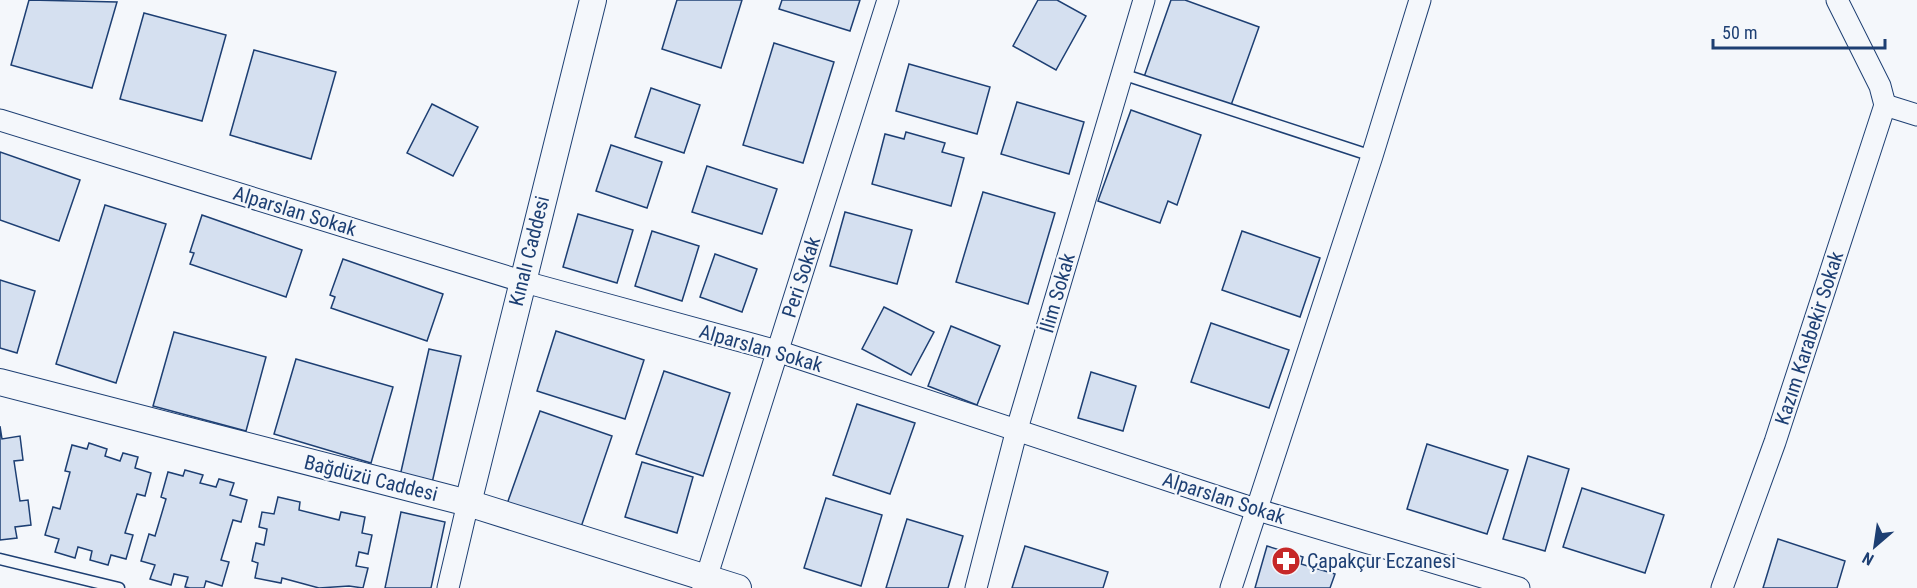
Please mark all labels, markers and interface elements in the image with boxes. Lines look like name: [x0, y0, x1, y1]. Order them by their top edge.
scale bar: [1713, 12, 1886, 50]
text: 50 m: [1722, 22, 1757, 43]
street label: Alparslan Sokak: [231, 181, 359, 241]
street label: Kınalı Caddesi: [504, 193, 554, 309]
street label: Peri Sokak: [777, 234, 825, 320]
street label: Kazım Karabekir Sokak: [1770, 248, 1848, 428]
street label: İlim Sokak: [1034, 250, 1080, 336]
street label: Alparslan Sokak: [697, 319, 825, 377]
street label: Bağdüzü Caddesi: [302, 450, 440, 506]
street label: Alparslan Sokak: [1160, 467, 1288, 529]
north arrow: [1845, 516, 1905, 576]
pharmacy icon: Çapakçur Eczanesi: [1270, 545, 1302, 577]
text: N: [1859, 548, 1877, 569]
place label: Çapakçur Eczanesi: [1307, 549, 1456, 573]

